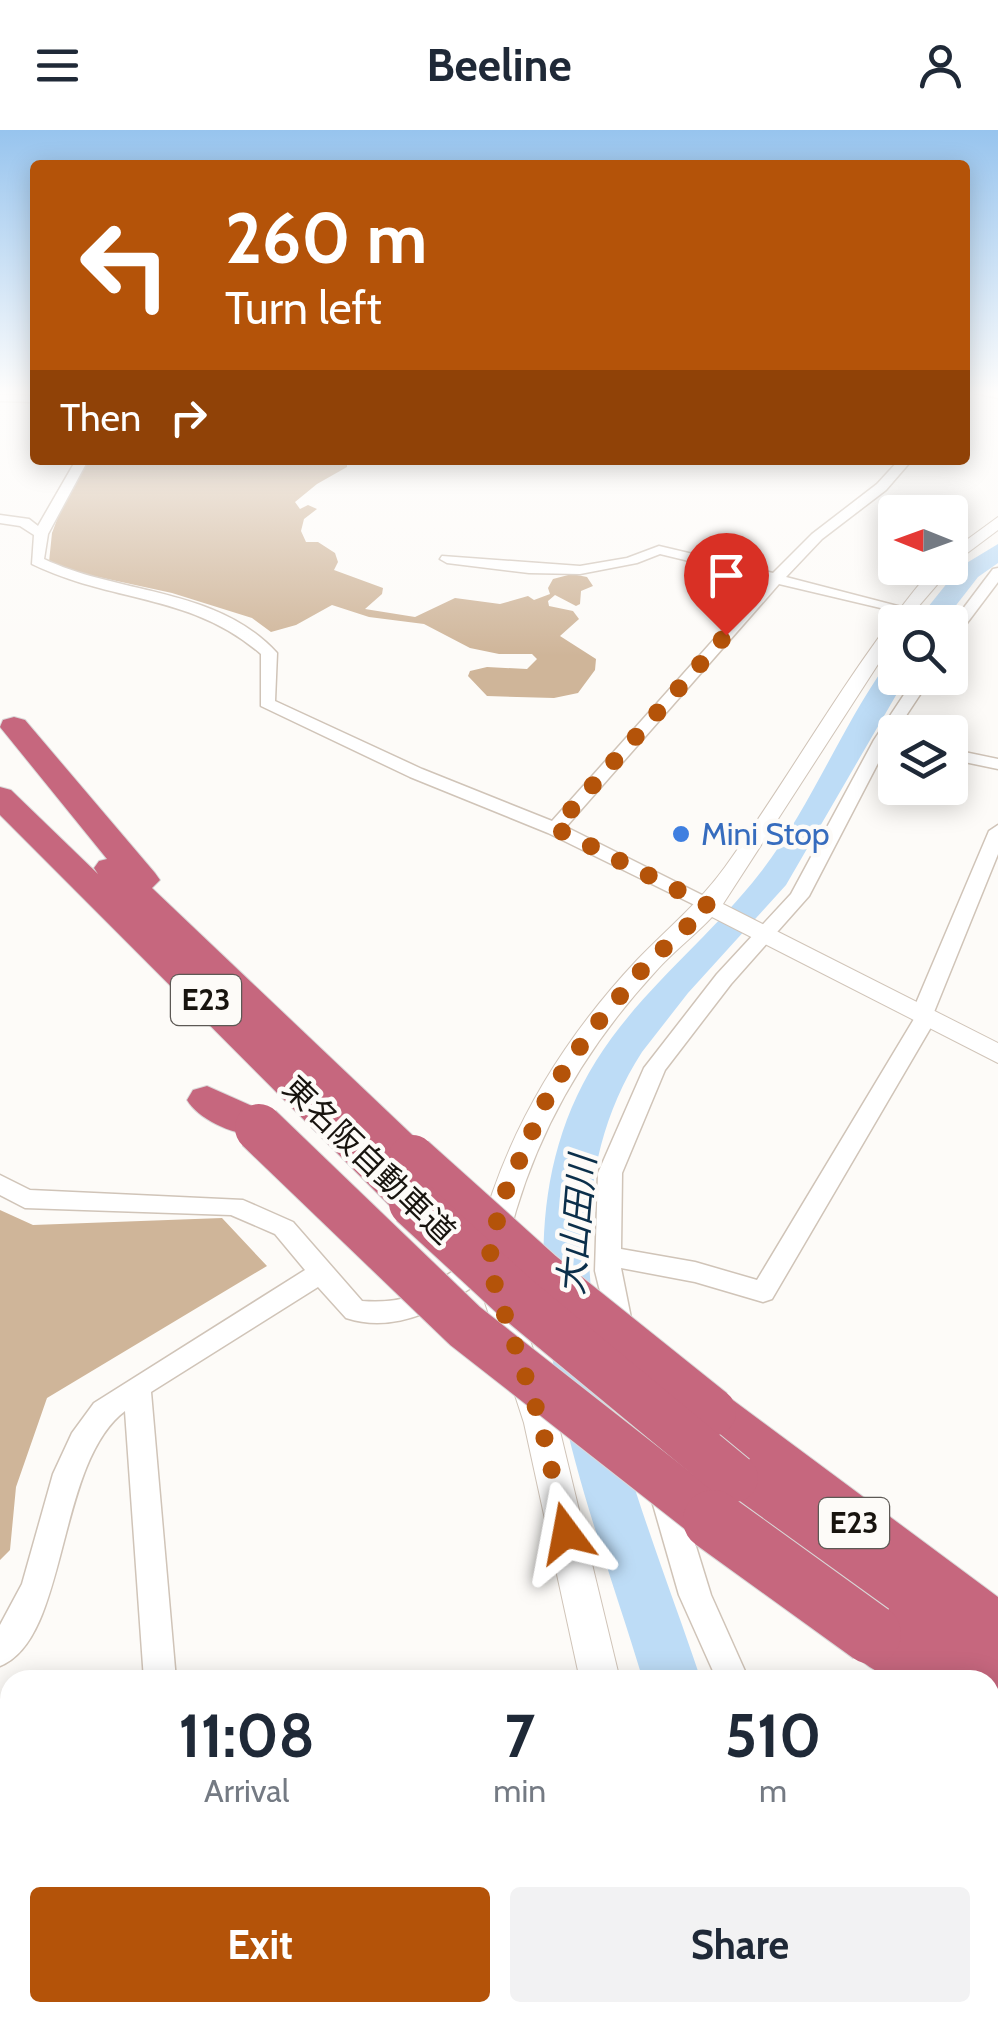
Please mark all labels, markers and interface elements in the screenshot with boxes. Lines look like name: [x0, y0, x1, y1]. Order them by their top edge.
icon: menu: [30, 38, 85, 93]
text: Beeline: [426, 38, 572, 92]
icon: person: [913, 38, 968, 93]
text: 260 m: [225, 195, 427, 281]
icon: left: [60, 200, 190, 330]
text: Turn left: [225, 281, 382, 335]
icon: right: [161, 390, 216, 445]
text: Then: [60, 394, 141, 441]
north arrow: [878, 495, 968, 585]
map controls: [878, 495, 968, 805]
pin: [684, 533, 769, 636]
icon: arrive: [699, 548, 754, 603]
button: search: [878, 605, 968, 695]
button: layers: [878, 715, 968, 805]
place label: Mini Stop: [701, 814, 830, 853]
marker: Mini Stop: [670, 823, 692, 845]
road number: E23: [171, 975, 241, 1025]
street label: 東名阪自動車道: [275, 1068, 463, 1251]
water label: 大山田川: [549, 1149, 604, 1297]
position arrow: [514, 1481, 618, 1585]
road number: E23: [819, 1498, 889, 1548]
text: 11:08: [179, 1699, 315, 1772]
text: 7: [504, 1699, 535, 1772]
text: 510: [725, 1699, 821, 1772]
text: Arrival: [204, 1771, 289, 1810]
text: min: [493, 1771, 546, 1810]
text: m: [759, 1771, 787, 1810]
button: Exit: [30, 1887, 490, 2002]
button: Share: [510, 1887, 970, 2002]

